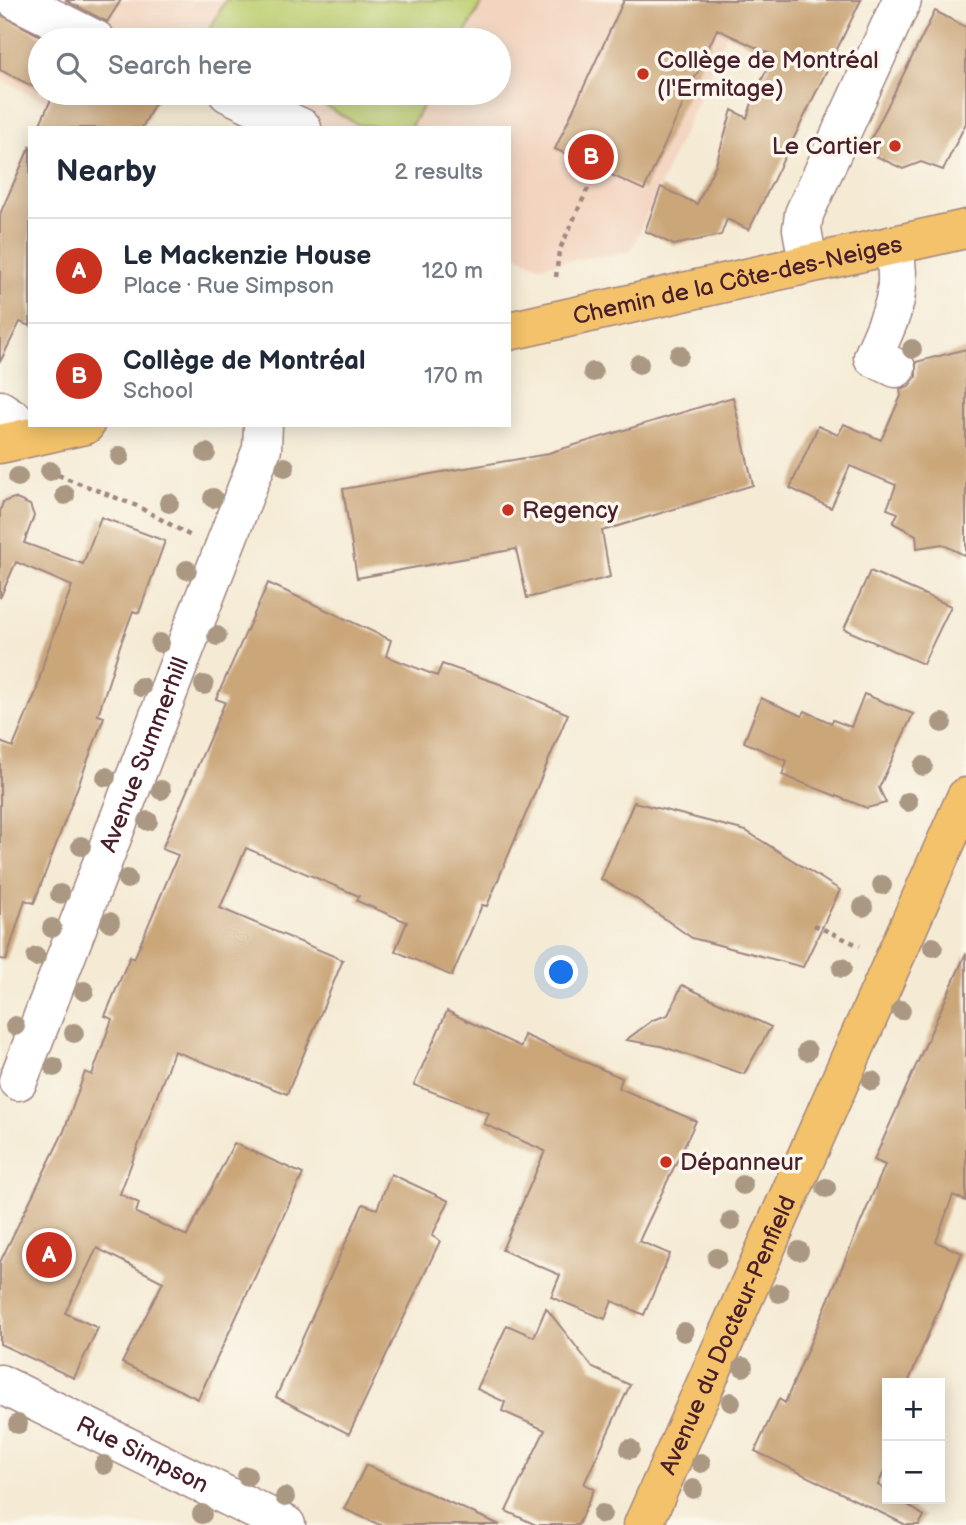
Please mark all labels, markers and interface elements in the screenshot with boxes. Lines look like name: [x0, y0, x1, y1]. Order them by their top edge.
search box: [28, 28, 511, 105]
place label: Collège de Montréal (l'Ermitage): [657, 46, 879, 103]
icon: search: [52, 48, 90, 86]
text: Search here: [108, 51, 252, 82]
marker: Collège de Montréal (l'Ermitage): [635, 66, 651, 82]
pin: B: [568, 131, 614, 183]
place label: Le Cartier: [772, 132, 881, 161]
marker: Le Cartier: [887, 138, 903, 154]
text: Nearby: [56, 154, 156, 190]
text: 2 results: [394, 158, 483, 186]
street label: Chemin de la Côte-des-Neiges: [570, 230, 905, 331]
text: Le Mackenzie House: [123, 241, 371, 272]
text: A: [72, 257, 86, 285]
text: 120 m: [422, 257, 483, 285]
text: Place · Rue Simpson: [123, 272, 334, 300]
text: Collège de Montréal: [123, 346, 366, 377]
text: B: [71, 362, 87, 390]
text: 170 m: [424, 362, 483, 390]
text: School: [123, 377, 193, 405]
place label: Regency: [522, 496, 619, 525]
marker: Regency: [500, 502, 516, 518]
street label: Avenue Summerhill: [94, 653, 195, 856]
your location: [544, 955, 578, 989]
place label: Dépanneur: [680, 1148, 803, 1177]
marker: Dépanneur: [658, 1154, 674, 1170]
street label: Avenue du Docteur-Penfield: [653, 1191, 802, 1479]
pin: A: [26, 1229, 72, 1281]
map controls: [882, 1378, 945, 1504]
button: +: [882, 1378, 945, 1441]
street label: Rue Simpson: [72, 1410, 213, 1500]
button: −: [882, 1441, 945, 1504]

